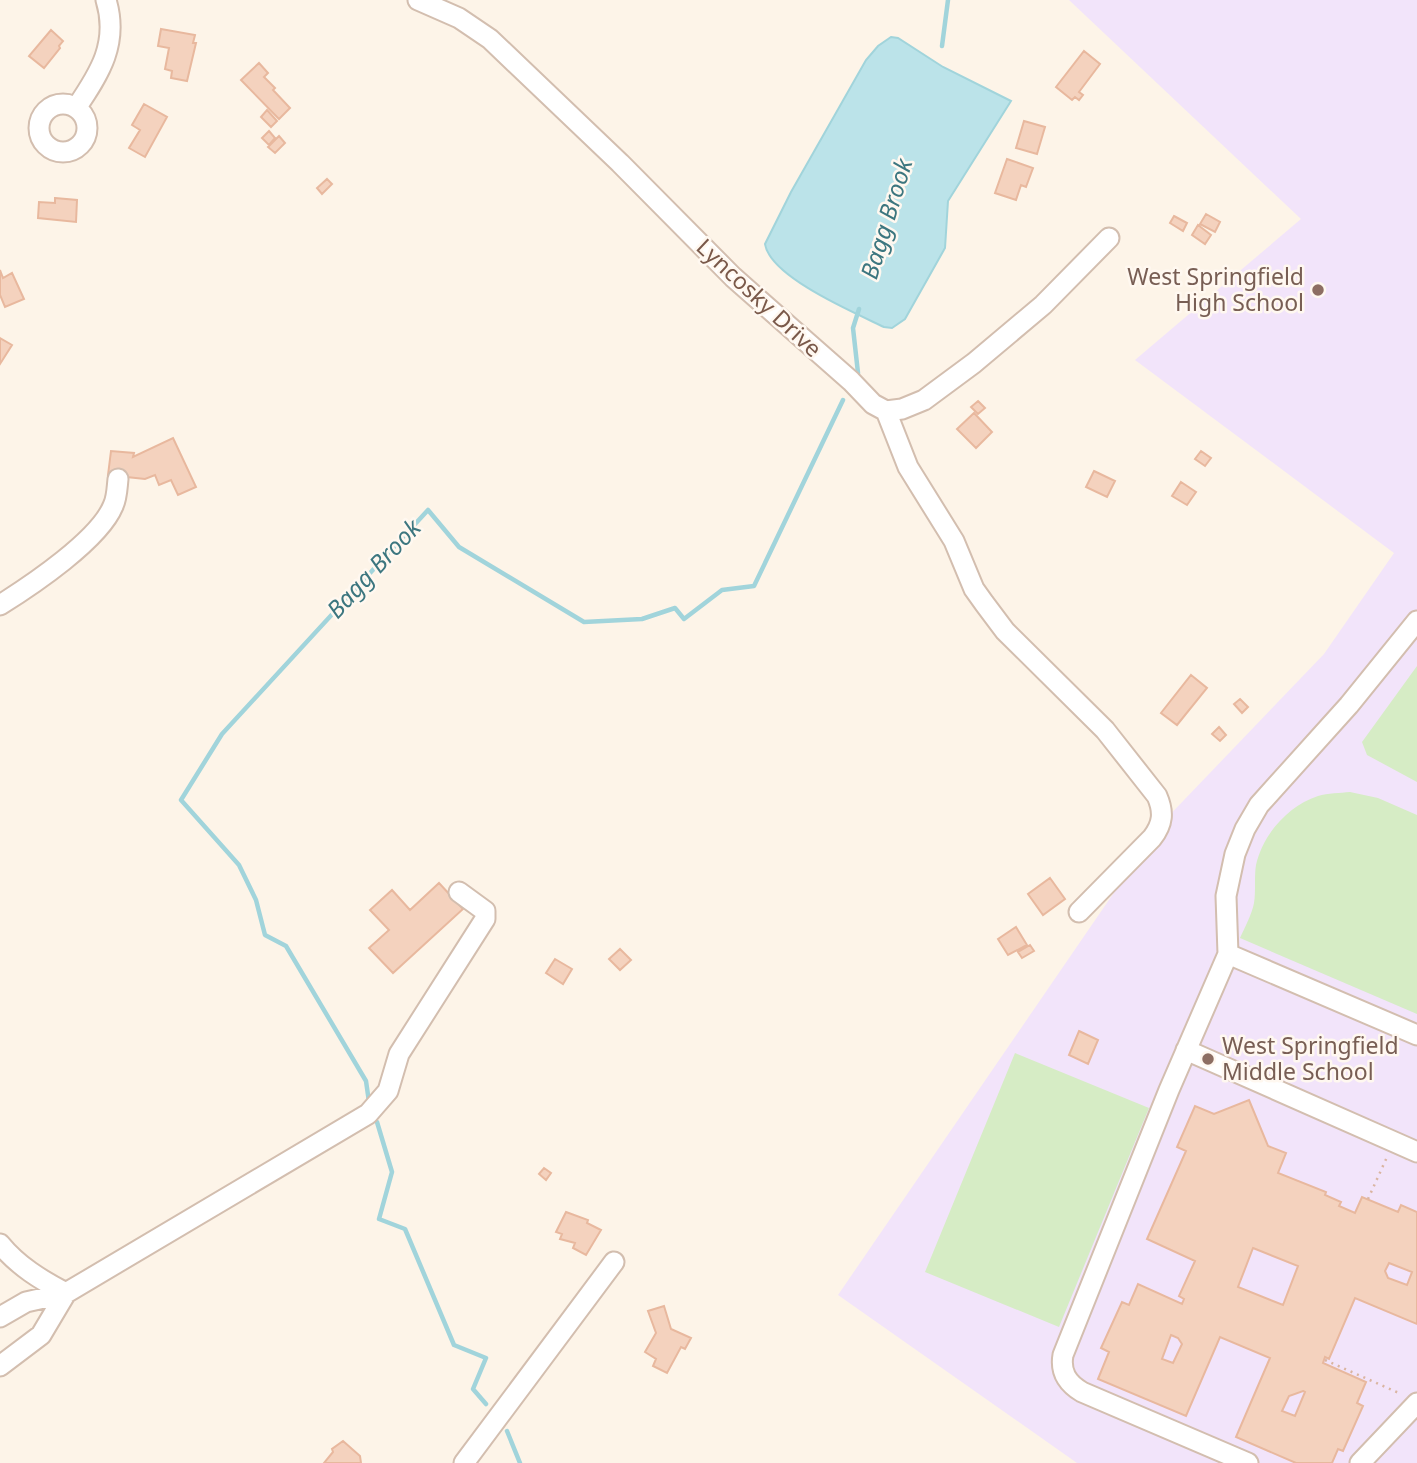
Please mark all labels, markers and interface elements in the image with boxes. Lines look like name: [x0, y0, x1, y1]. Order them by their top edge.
water label: Bagg Brook: [852, 153, 920, 283]
street label: Lyncosky Drive: [690, 231, 829, 364]
place label: West Springfield High School: [1127, 260, 1304, 318]
marker: West Springfield High School: [1310, 282, 1326, 298]
water label: Bagg Brook: [318, 510, 428, 625]
place label: West Springfield Middle School: [1222, 1029, 1399, 1087]
marker: West Springfield Middle School: [1200, 1051, 1216, 1067]

